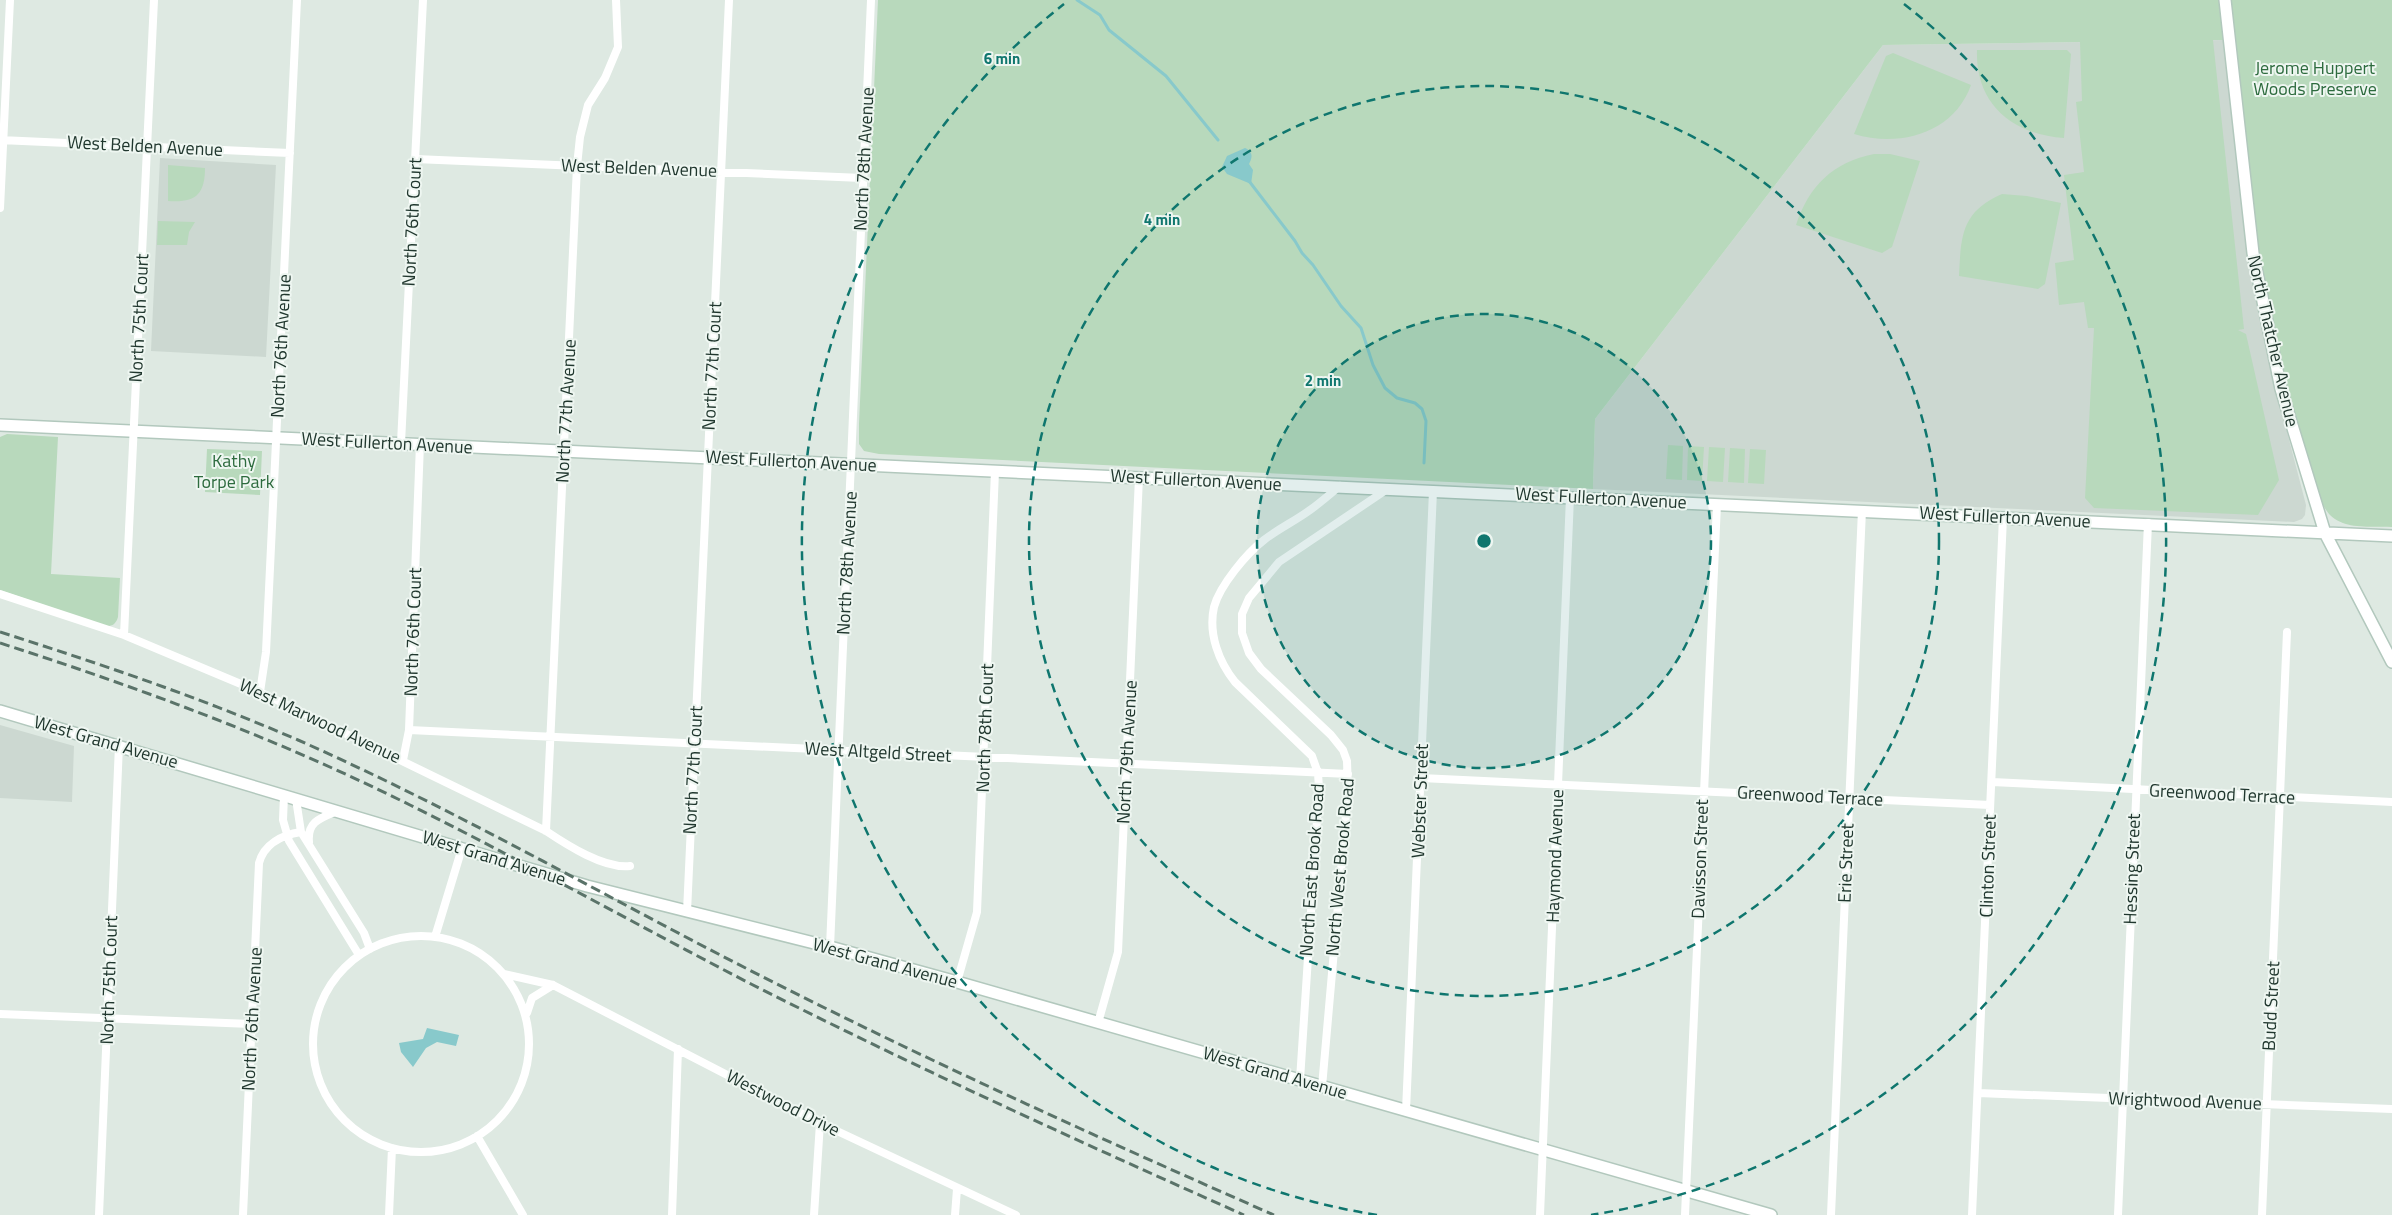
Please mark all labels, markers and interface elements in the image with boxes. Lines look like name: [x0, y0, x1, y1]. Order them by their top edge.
text: 6 min: [984, 47, 1020, 70]
park label: Jerome Huppert Woods Preserve: [2253, 54, 2377, 102]
street label: North 78th Avenue: [846, 86, 881, 232]
street label: West Belden Avenue: [66, 128, 224, 163]
street label: West Belden Avenue: [560, 151, 718, 184]
street label: North 76th Court: [395, 156, 428, 287]
text: 4 min: [1144, 208, 1180, 231]
street label: North 75th Court: [122, 252, 155, 383]
street label: North Thatcher Avenue: [2241, 252, 2306, 429]
street label: North 76th Avenue: [263, 273, 298, 419]
street label: North 77th Court: [695, 300, 728, 431]
street label: North 77th Avenue: [548, 338, 583, 484]
text: 2 min: [1305, 369, 1341, 392]
street label: West Fullerton Avenue: [301, 425, 473, 460]
street label: West Fullerton Avenue: [705, 443, 877, 478]
park label: Kathy Torpe Park: [194, 447, 275, 495]
street label: West Fullerton Avenue: [1110, 462, 1282, 497]
street label: West Fullerton Avenue: [1515, 480, 1687, 515]
street label: North 78th Avenue: [829, 490, 864, 636]
street label: West Fullerton Avenue: [1919, 499, 2091, 534]
centre of rings: [1475, 532, 1493, 550]
street label: North 76th Court: [397, 566, 428, 697]
street label: North 78th Court: [969, 662, 1000, 793]
street label: West Marwood Avenue: [235, 671, 406, 770]
street label: North 79th Avenue: [1109, 679, 1144, 825]
street label: North 77th Court: [676, 704, 709, 835]
street label: West Grand Avenue: [31, 708, 182, 775]
street label: West Altgeld Street: [804, 734, 953, 769]
street label: Webster Street: [1404, 743, 1435, 859]
street label: Greenwood Terrace: [2148, 776, 2296, 811]
street label: North West Brook Road: [1318, 777, 1361, 957]
street label: Greenwood Terrace: [1736, 778, 1884, 813]
street label: North East Brook Road: [1292, 783, 1331, 957]
street label: Haymond Avenue: [1539, 789, 1570, 923]
street label: Davisson Street: [1684, 798, 1715, 919]
street label: Hessing Street: [2116, 812, 2147, 925]
street label: Clinton Street: [1972, 813, 2003, 918]
street label: Erie Street: [1831, 822, 1860, 903]
street label: West Grand Avenue: [419, 823, 569, 892]
street label: North 75th Court: [93, 914, 124, 1045]
street label: West Grand Avenue: [810, 930, 961, 995]
street label: North 76th Avenue: [234, 946, 269, 1092]
street label: Budd Street: [2255, 960, 2286, 1052]
street label: West Grand Avenue: [1200, 1039, 1351, 1106]
street label: Westwood Drive: [721, 1062, 845, 1143]
street label: Wrightwood Avenue: [2108, 1084, 2262, 1117]

